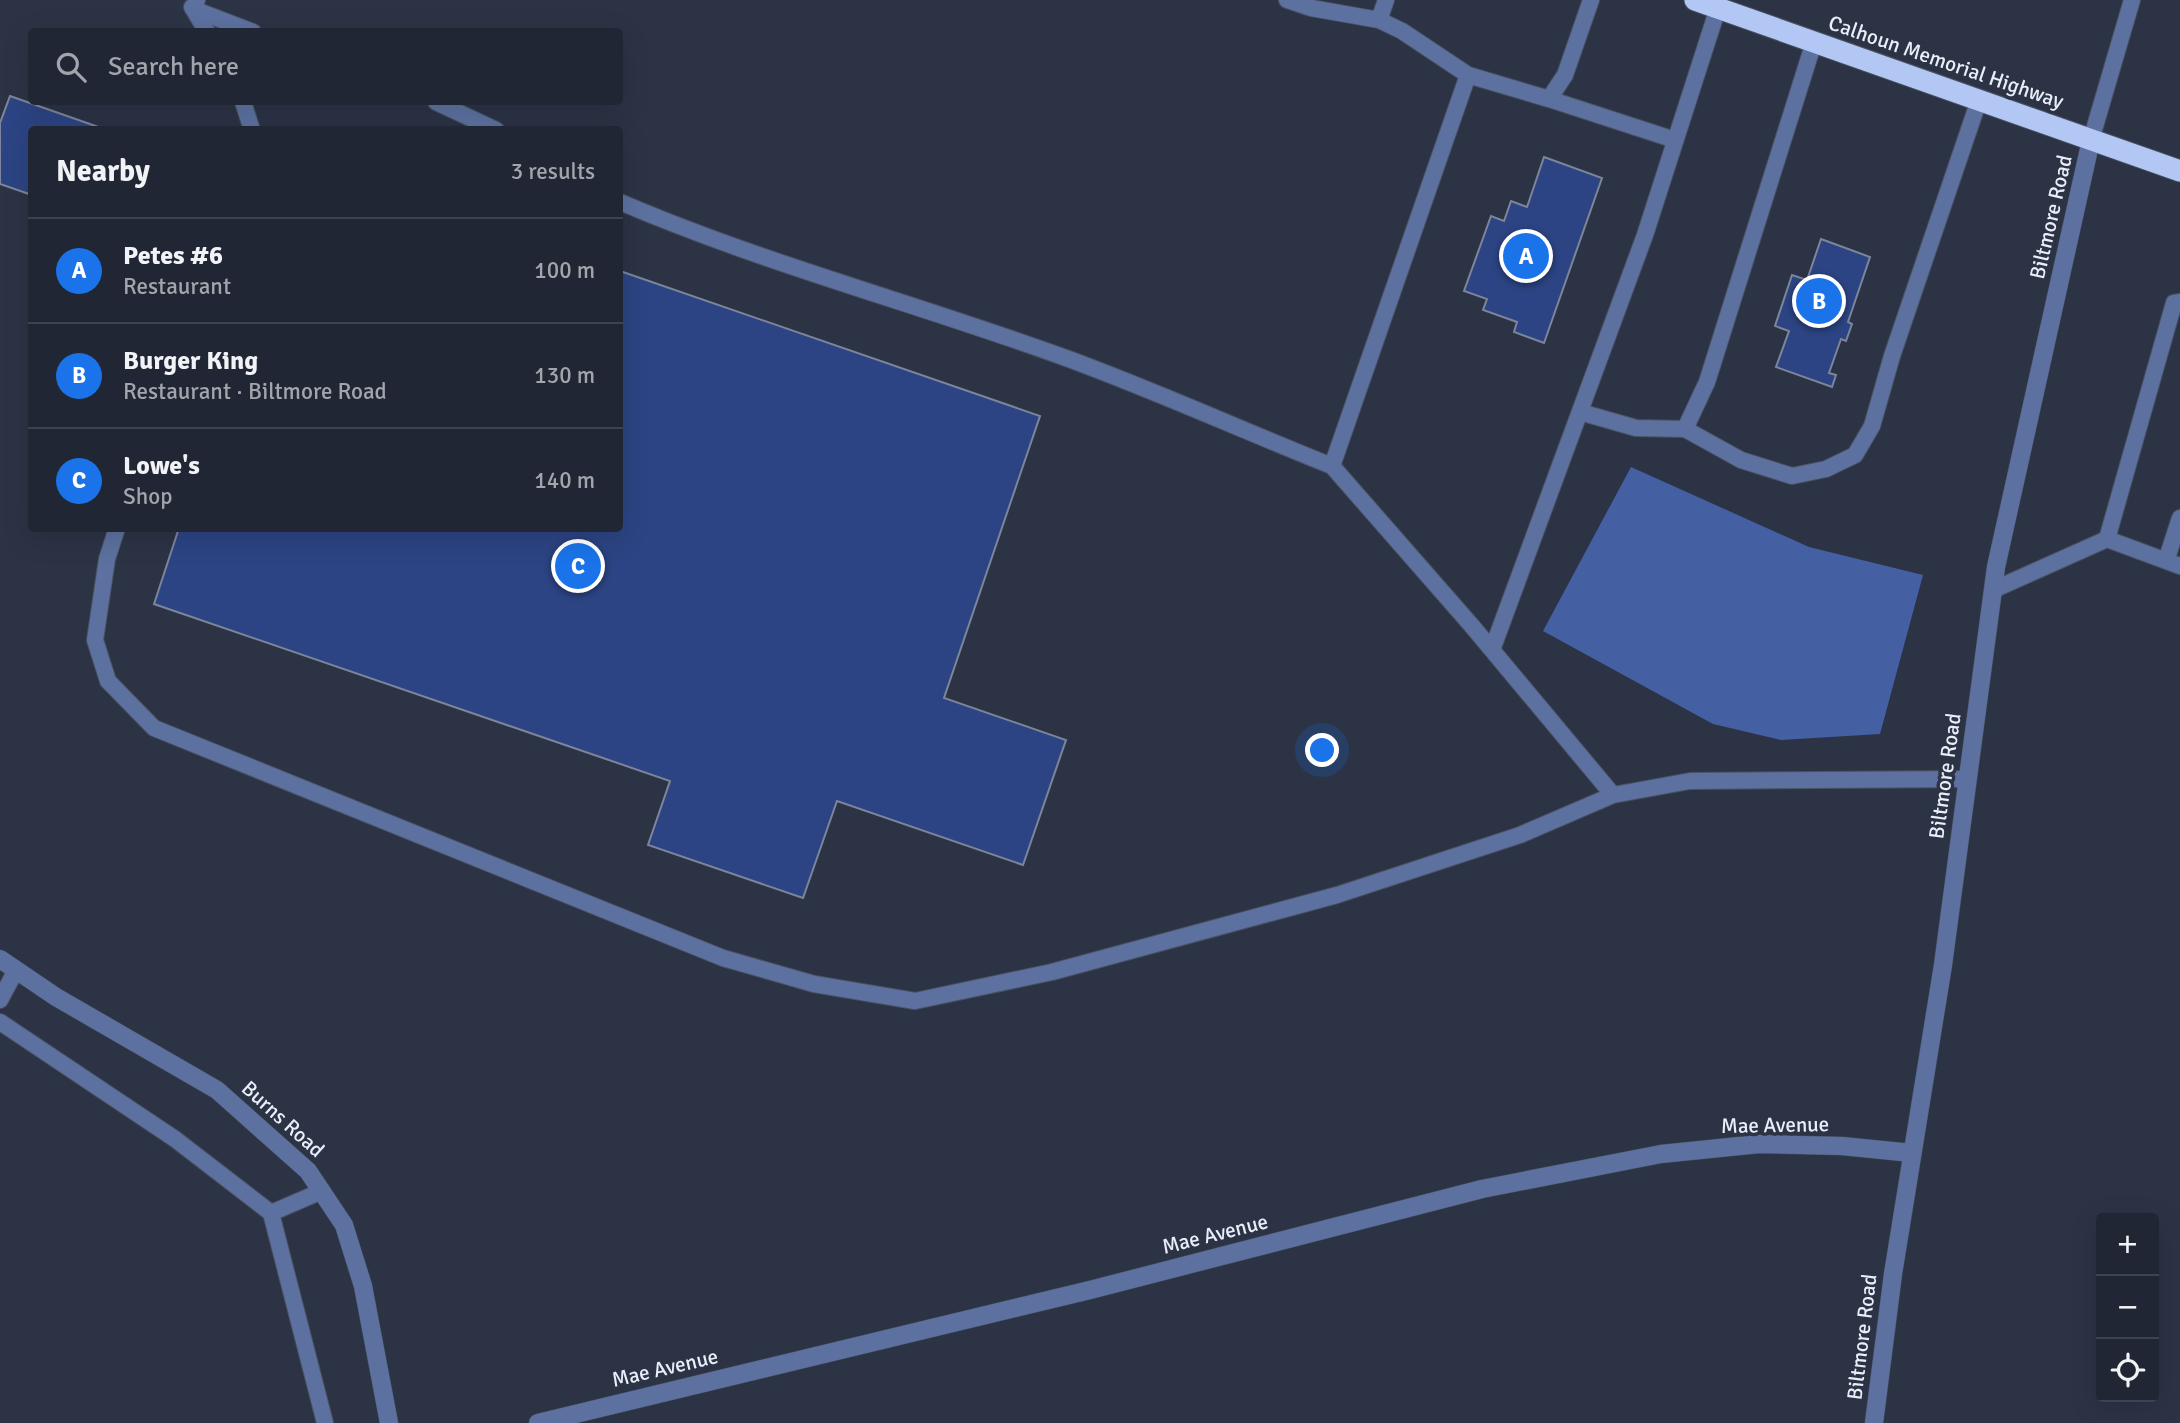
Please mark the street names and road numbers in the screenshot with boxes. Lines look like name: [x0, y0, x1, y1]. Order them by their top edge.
street label: Calhoun Memorial Highway: [1825, 10, 2067, 115]
street label: Biltmore Road: [2024, 152, 2078, 282]
street label: Biltmore Road: [1923, 711, 1967, 841]
street label: Burns Road: [236, 1075, 330, 1163]
street label: Mae Avenue: [1721, 1111, 1829, 1139]
street label: Mae Avenue: [1159, 1208, 1271, 1260]
street label: Biltmore Road: [1841, 1273, 1883, 1401]
street label: Mae Avenue: [609, 1343, 721, 1393]

